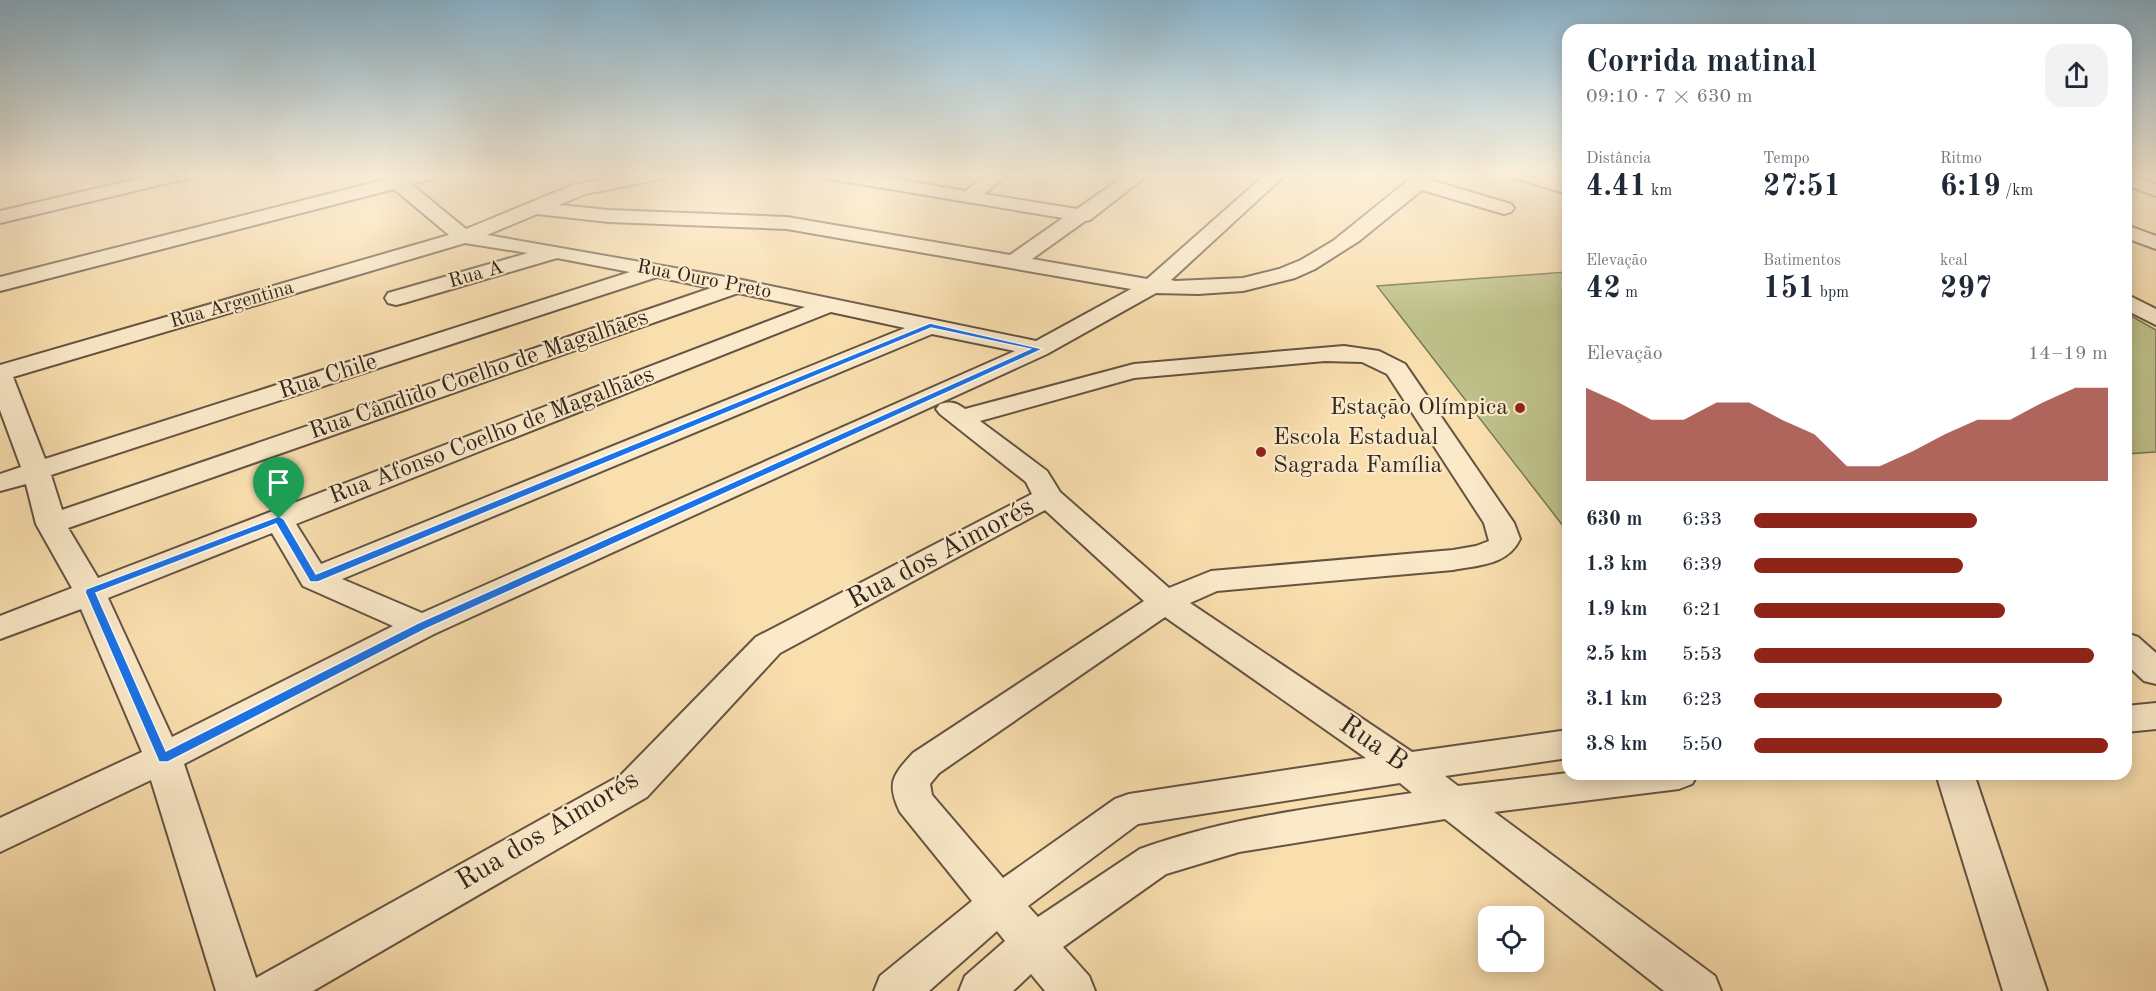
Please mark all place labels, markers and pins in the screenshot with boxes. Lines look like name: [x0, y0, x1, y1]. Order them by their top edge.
place label: Estação Olímpica: [1330, 396, 1508, 420]
marker: Estação Olímpica: [1513, 401, 1527, 415]
place label: Escola Estadual Sagrada Família: [1273, 426, 1443, 478]
marker: Escola Estadual Sagrada Família: [1254, 445, 1268, 459]
pin: [253, 457, 304, 519]

